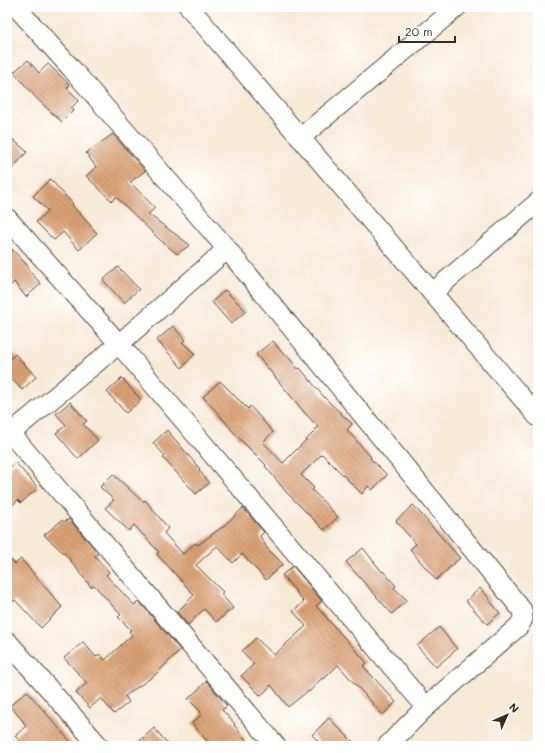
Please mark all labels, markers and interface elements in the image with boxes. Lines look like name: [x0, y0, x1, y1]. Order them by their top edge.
scale bar: [399, 18, 455, 44]
text: 20 m: [405, 23, 433, 39]
north arrow: [487, 695, 527, 735]
text: N: [506, 699, 523, 716]

